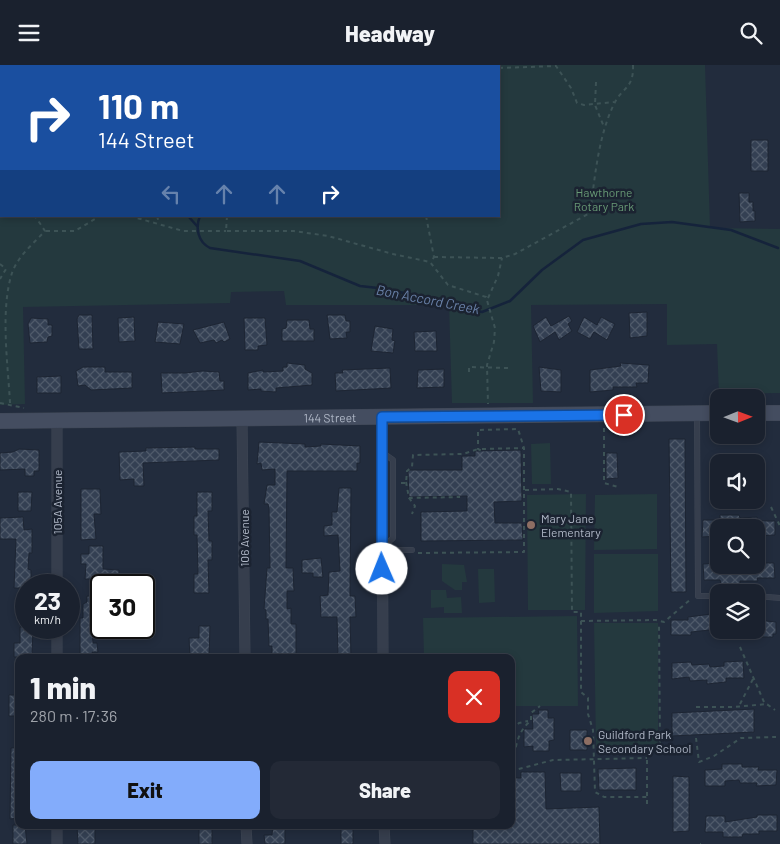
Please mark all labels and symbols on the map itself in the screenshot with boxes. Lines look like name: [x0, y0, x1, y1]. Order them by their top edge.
park label: Hawthorne Rotary Park: [574, 185, 634, 213]
water label: Bon Accord Creek: [375, 281, 481, 317]
north arrow: [710, 389, 765, 444]
pin: [603, 394, 645, 436]
street label: 144 Street: [304, 410, 356, 425]
street label: 105A Avenue: [50, 470, 64, 534]
street label: 106 Avenue: [237, 509, 251, 567]
place label: Mary Jane Elementary: [541, 511, 601, 539]
marker: Mary Jane Elementary: [525, 519, 537, 531]
position arrow: [355, 542, 407, 594]
speed limit sign: 30: [90, 574, 155, 639]
place label: Guildford Park Secondary School: [598, 727, 691, 755]
marker: Guildford Park Secondary School: [582, 735, 594, 747]

